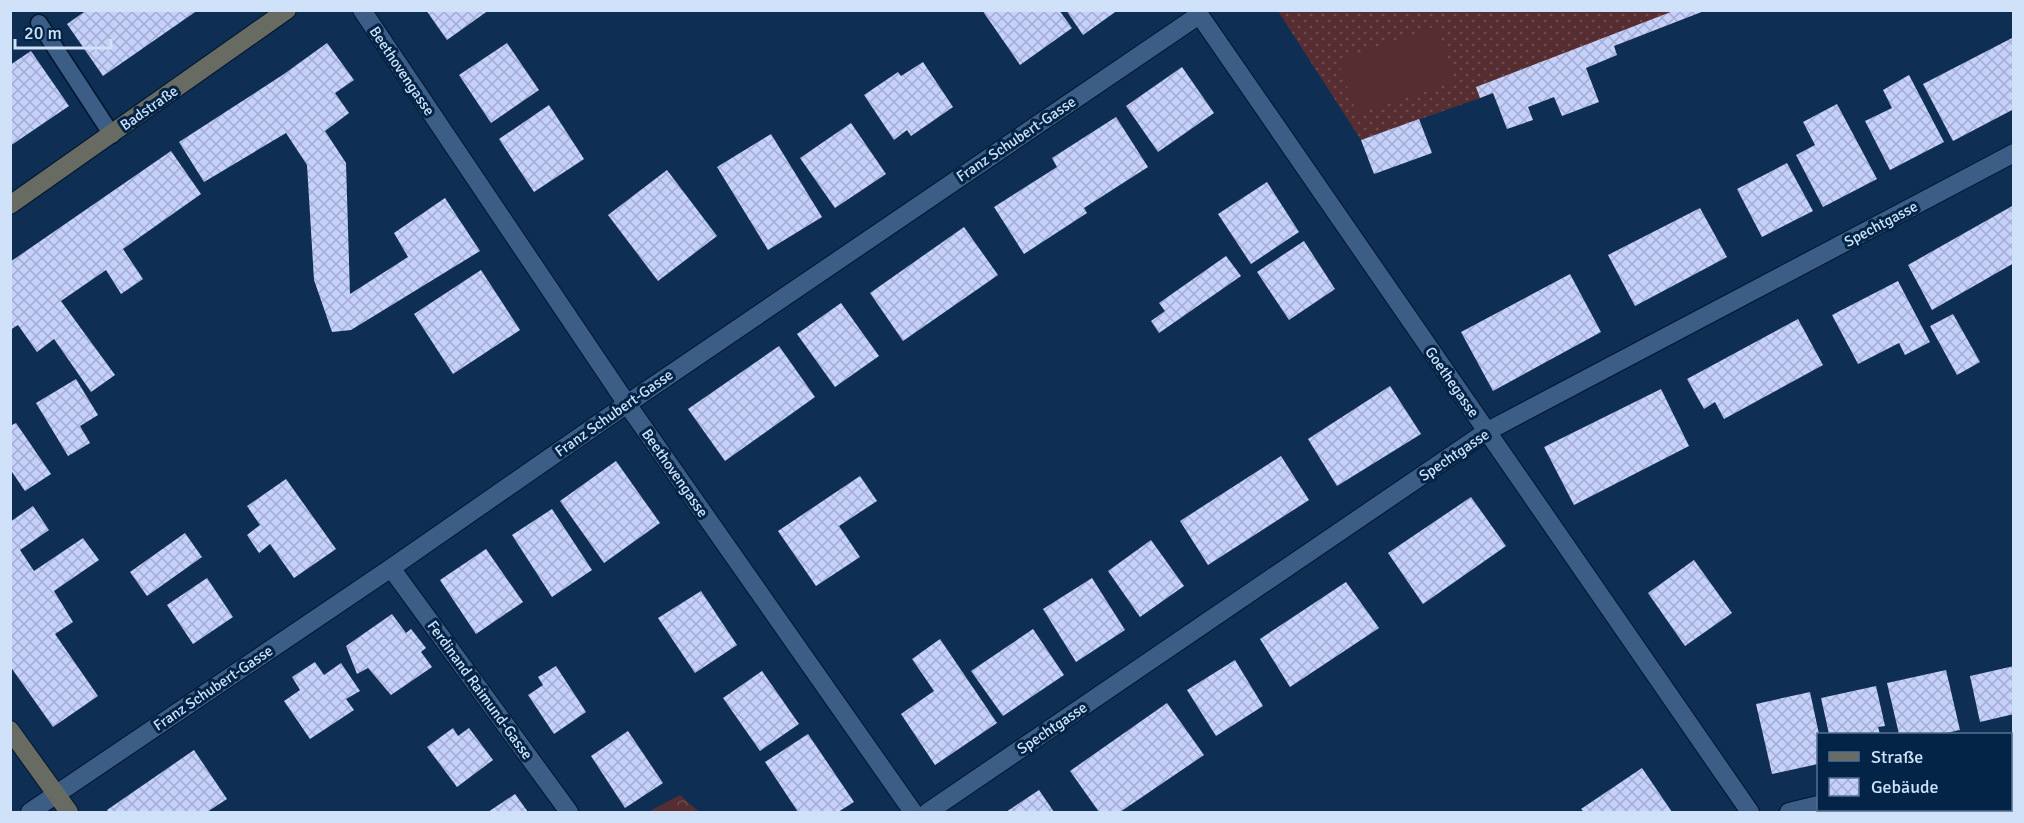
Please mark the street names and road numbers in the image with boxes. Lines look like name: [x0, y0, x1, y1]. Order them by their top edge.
street label: Beethovengasse: [366, 23, 438, 119]
street label: Badstraße: [117, 82, 181, 134]
street label: Franz Schubert-Gasse: [953, 92, 1079, 186]
street label: Spechtgasse: [1841, 197, 1921, 251]
street label: Goethegasse: [1421, 343, 1483, 421]
street label: Franz Schubert-Gasse: [551, 365, 677, 461]
street label: Beethovengasse: [638, 425, 712, 521]
street label: Spechtgasse: [1416, 425, 1492, 485]
street label: Ferdinand Raimund-Gasse: [423, 617, 537, 763]
street label: Franz Schubert-Gasse: [150, 641, 276, 735]
street label: Spechtgasse: [1014, 698, 1090, 758]

